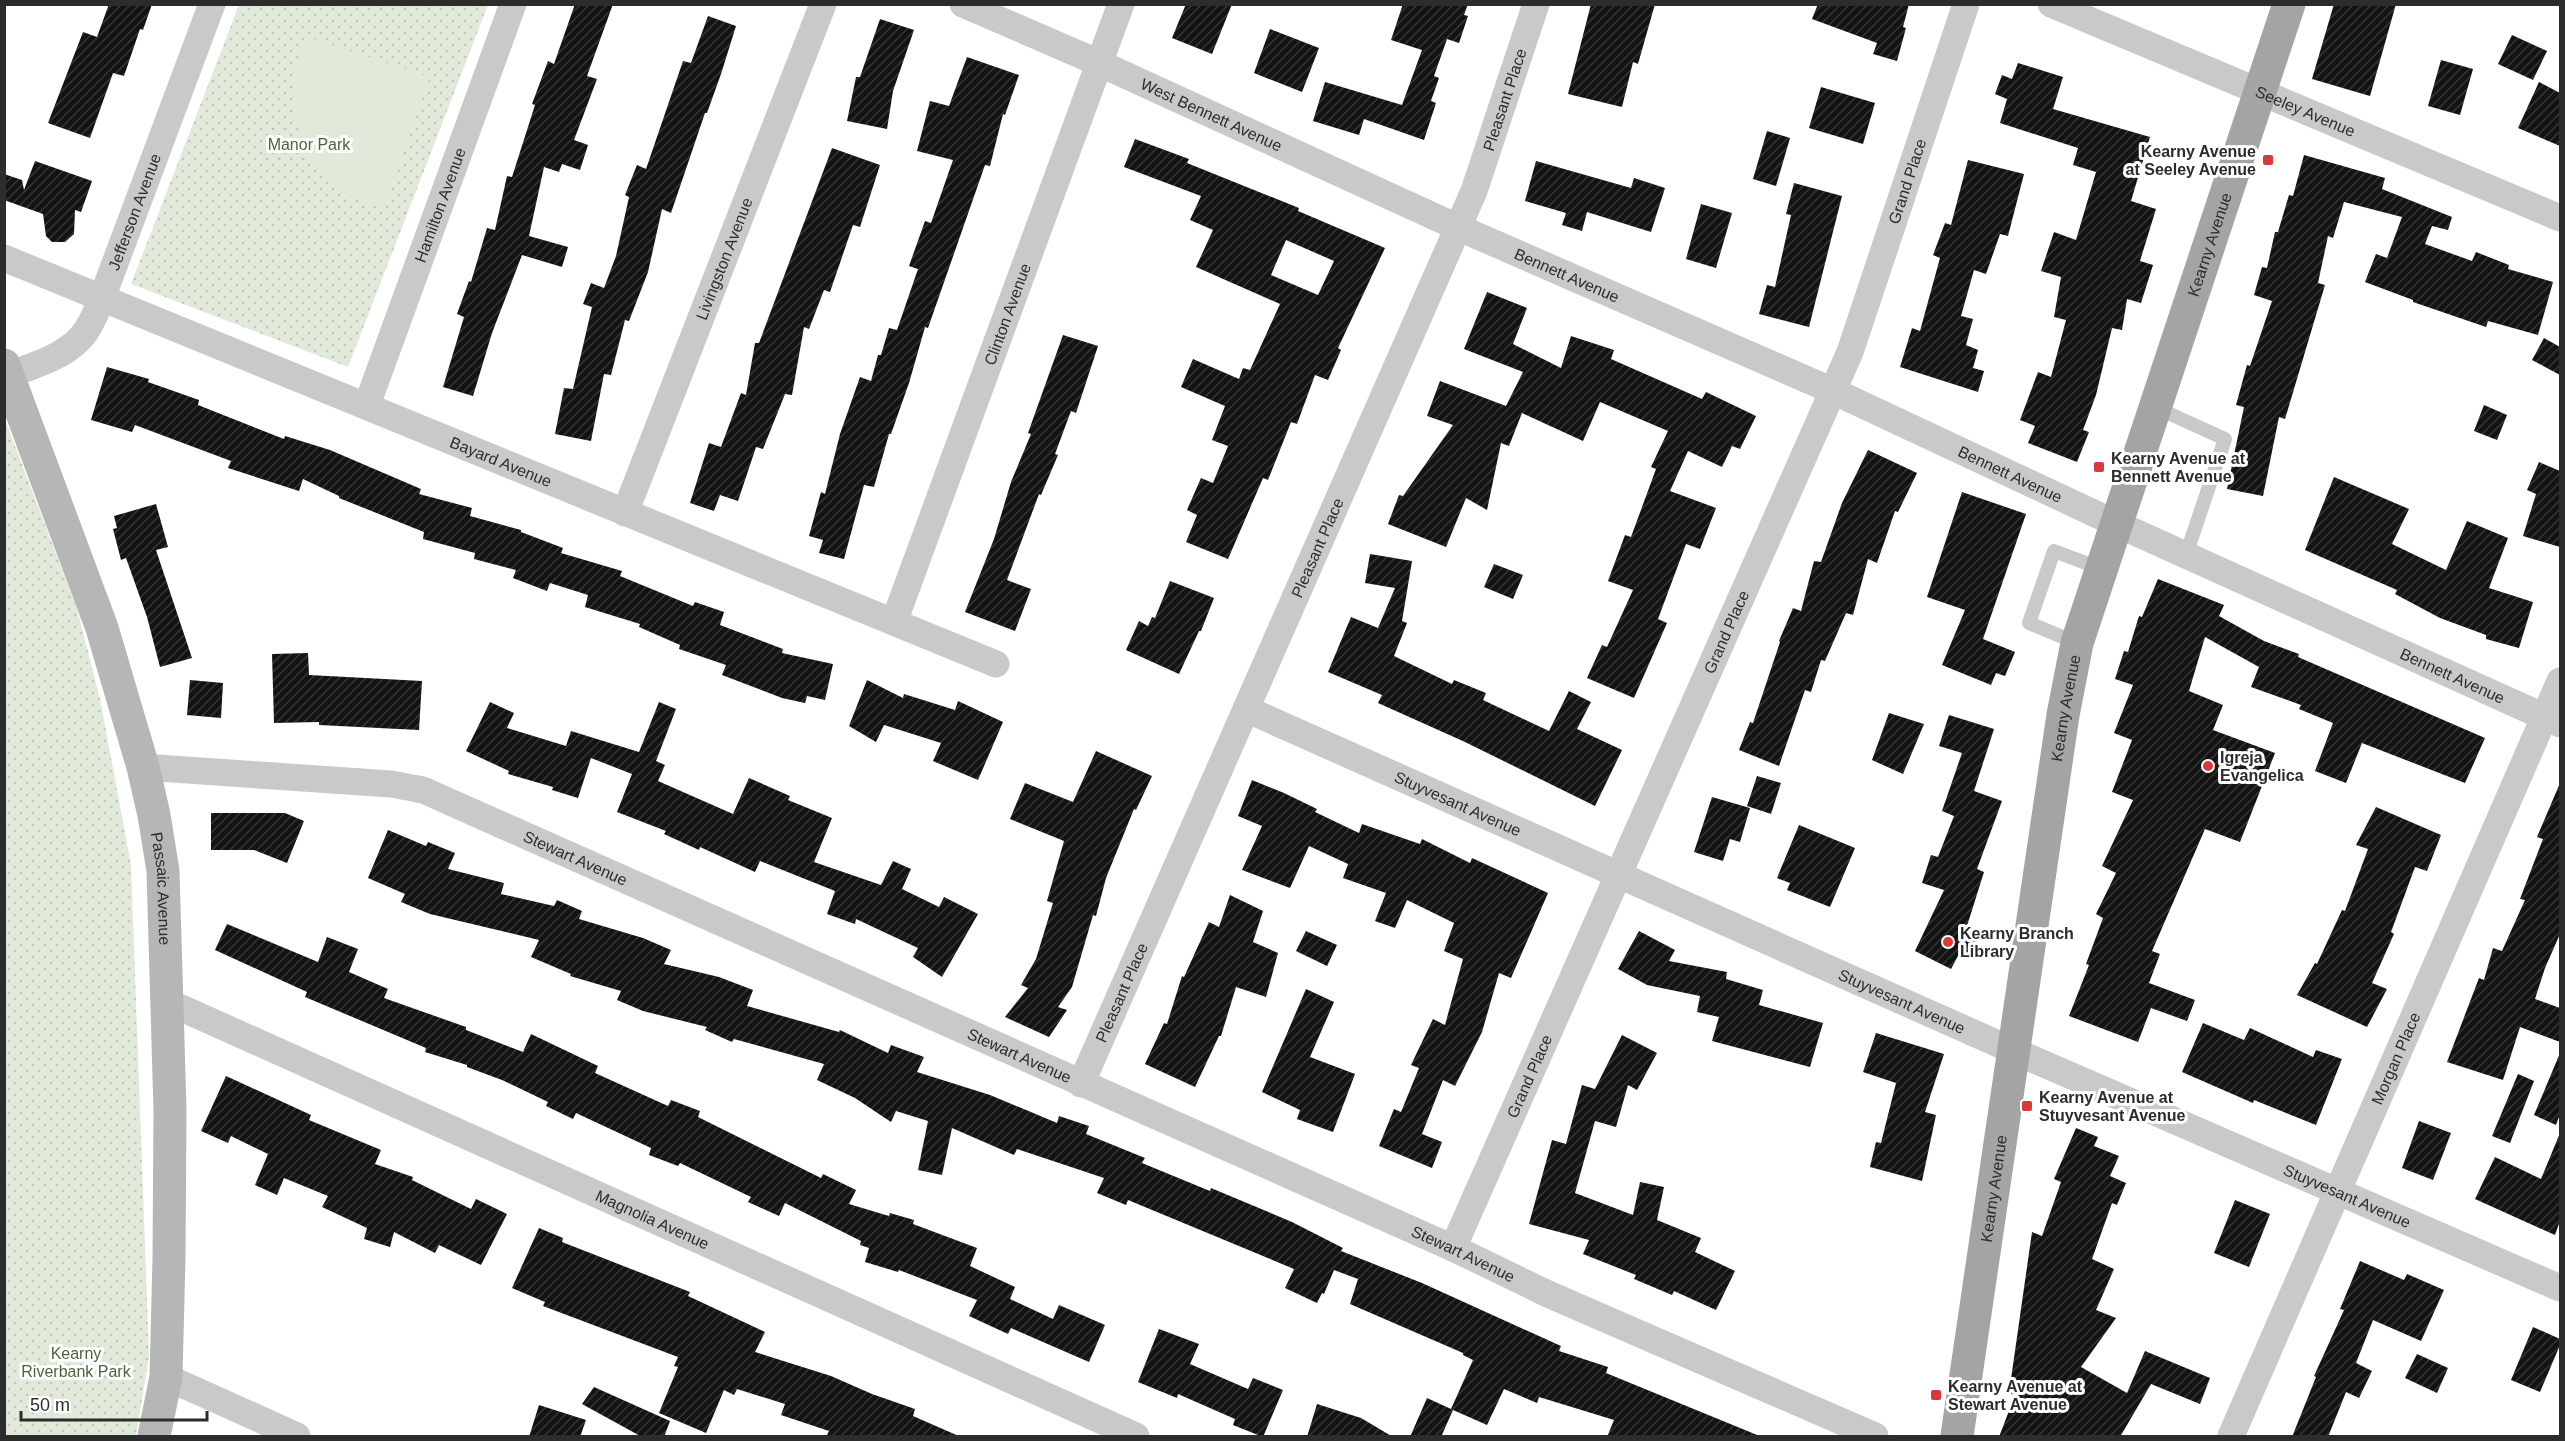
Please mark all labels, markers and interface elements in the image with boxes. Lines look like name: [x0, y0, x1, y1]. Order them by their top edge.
street label: Pleasant Place: [1479, 46, 1529, 153]
street label: West Bennett Avenue: [1138, 75, 1285, 154]
street label: Seeley Avenue: [2253, 82, 2358, 139]
park label: Manor Park: [268, 136, 351, 153]
street label: Grand Place: [1885, 136, 1929, 226]
place label: Kearny Avenue at Seeley Avenue: [2126, 143, 2256, 178]
street label: Hamilton Avenue: [411, 145, 469, 265]
street label: Jefferson Avenue: [105, 151, 164, 272]
marker: Kearny Avenue at Seeley Avenue: [2261, 153, 2275, 167]
street label: Kearny Avenue: [2184, 190, 2234, 299]
street label: Livingston Avenue: [693, 195, 755, 322]
street label: Bennett Avenue: [1512, 245, 1622, 305]
street label: Clinton Avenue: [981, 261, 1034, 367]
street label: Bayard Avenue: [448, 433, 554, 490]
street label: Bennett Avenue: [1956, 442, 2065, 506]
place label: Kearny Avenue at Bennett Avenue: [2111, 450, 2246, 485]
marker: Kearny Avenue at Bennett Avenue: [2092, 460, 2106, 474]
street label: Pleasant Place: [1288, 495, 1346, 600]
street label: Grand Place: [1700, 588, 1752, 676]
street label: Bennett Avenue: [2398, 645, 2508, 706]
street label: Kearny Avenue: [2048, 653, 2083, 763]
place label: Igreja Evangelica: [2220, 749, 2304, 784]
marker: Igreja Evangelica: [2201, 759, 2215, 773]
street label: Stuyvesant Avenue: [1392, 768, 1524, 839]
street label: Stewart Avenue: [521, 827, 630, 888]
street label: Passaic Avenue: [148, 831, 174, 946]
place label: Kearny Branch Library: [1960, 925, 2074, 960]
marker: Kearny Branch Library: [1941, 935, 1955, 949]
street label: Pleasant Place: [1092, 940, 1151, 1045]
street label: Stuyvesant Avenue: [1836, 965, 1968, 1037]
street label: Morgan Place: [2368, 1010, 2423, 1107]
street label: Stewart Avenue: [965, 1025, 1074, 1086]
street label: Grand Place: [1503, 1032, 1555, 1120]
place label: Kearny Avenue at Stuyvesant Avenue: [2039, 1089, 2186, 1124]
marker: Kearny Avenue at Stuyvesant Avenue: [2020, 1099, 2034, 1113]
street label: Kearny Avenue: [1977, 1134, 2010, 1243]
street label: Stuyvesant Avenue: [2281, 1161, 2413, 1231]
street label: Magnolia Avenue: [593, 1186, 712, 1252]
street label: Stewart Avenue: [1409, 1222, 1518, 1285]
park label: Kearny Riverbank Park: [21, 1345, 132, 1380]
place label: Kearny Avenue at Stewart Avenue: [1948, 1378, 2083, 1413]
scale bar: [21, 1384, 207, 1422]
marker: Kearny Avenue at Stewart Avenue: [1929, 1388, 1943, 1402]
text: 50 m: [30, 1395, 70, 1415]

